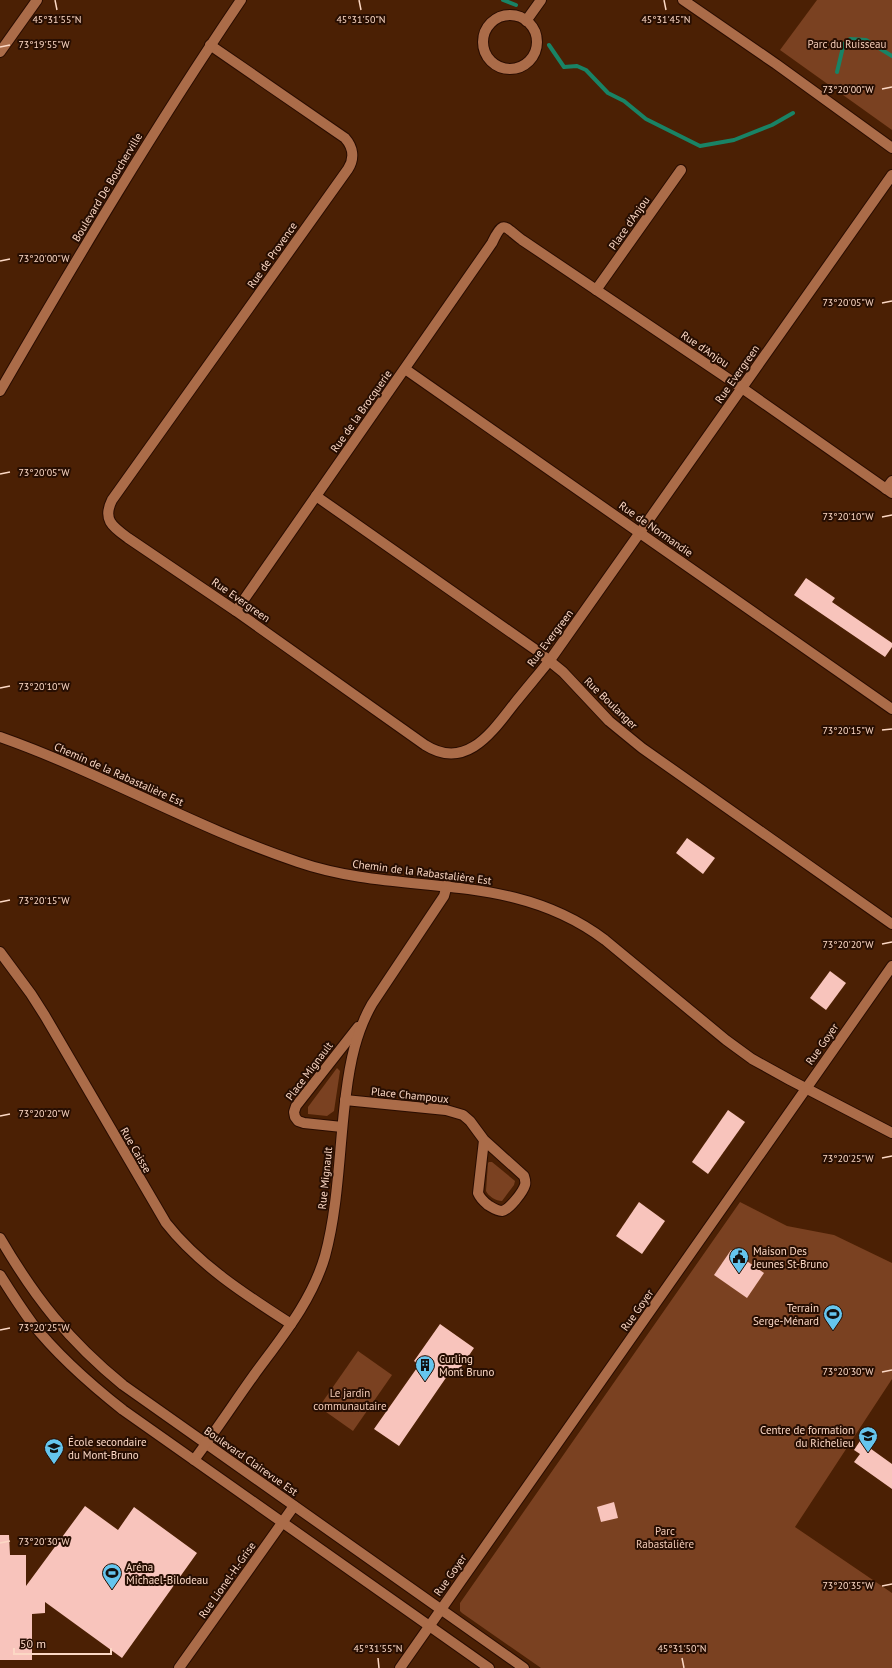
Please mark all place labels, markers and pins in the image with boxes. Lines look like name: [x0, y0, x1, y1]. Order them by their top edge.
place label: Maison Des Jeunes St-Bruno: [752, 1244, 828, 1271]
public building icon: Maison Des Jeunes St-Bruno: [728, 1246, 750, 1274]
place label: Terrain Serge-Ménard: [753, 1301, 819, 1328]
sports icon: Terrain Serge-Ménard: [822, 1303, 844, 1331]
place label: Curling Mont Bruno: [439, 1352, 494, 1379]
building icon: Curling Mont Bruno: [414, 1354, 436, 1382]
place label: Centre de formation du Richelieu: [760, 1423, 854, 1450]
school or university icon: Centre de formation du Richelieu: [857, 1425, 879, 1453]
place label: École secondaire du Mont-Bruno: [68, 1435, 147, 1462]
school or university icon: École secondaire du Mont-Bruno: [43, 1437, 65, 1465]
place label: Aréna Michael-Bilodeau: [126, 1560, 208, 1587]
sports icon: Aréna Michael-Bilodeau: [101, 1562, 123, 1590]

